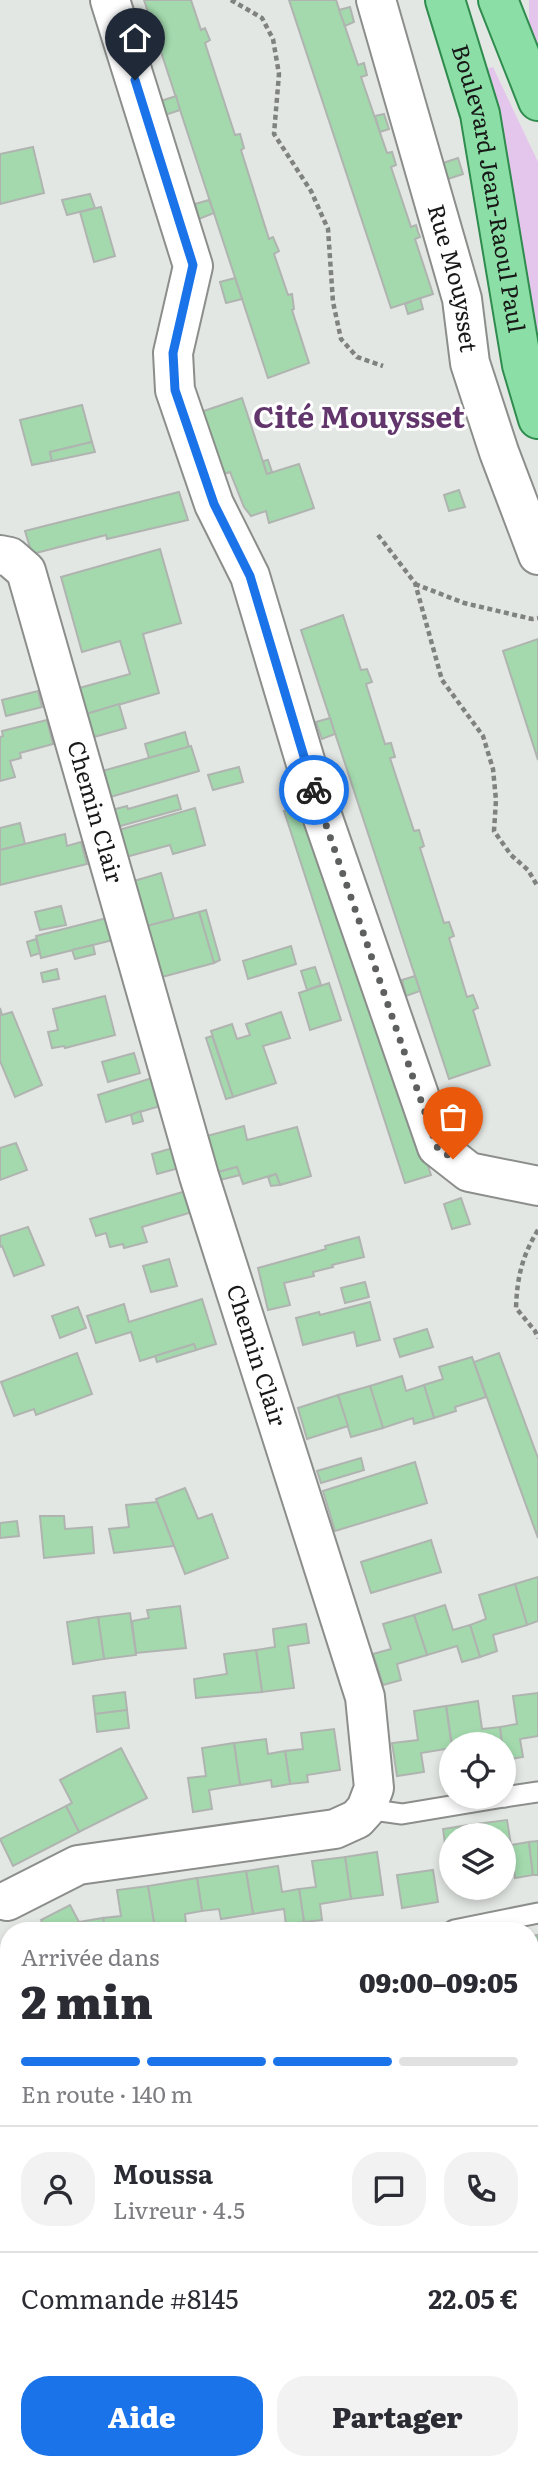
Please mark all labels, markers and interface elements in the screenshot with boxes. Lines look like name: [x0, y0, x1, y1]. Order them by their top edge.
pin: [105, 8, 165, 80]
icon: home: [116, 19, 154, 57]
street label: Boulevard Jean-Raoul Paul: [445, 40, 535, 335]
street label: Rue Mouysset: [421, 200, 488, 355]
district label: Cité Mouysset: [253, 393, 466, 437]
street label: Chemin Clair: [60, 736, 133, 887]
courier: [279, 755, 349, 825]
icon: bike: [295, 771, 333, 809]
pin: [423, 1087, 483, 1159]
icon: bag: [434, 1098, 472, 1136]
street label: Chemin Clair: [220, 1280, 297, 1430]
map controls: [439, 1732, 516, 1900]
button: locate: [439, 1732, 516, 1809]
button: layers: [439, 1823, 516, 1900]
text: Arrivée dans: [21, 1939, 159, 1973]
text: 09:00–09:05: [359, 1962, 518, 2001]
text: 2 min: [21, 1965, 153, 2033]
text: En route · 140 m: [21, 2076, 193, 2110]
button: person: [21, 2152, 95, 2226]
button: chat: [352, 2152, 426, 2226]
button: phone: [444, 2152, 518, 2226]
text: Moussa: [113, 2153, 213, 2192]
text: Livreur · 4.5: [113, 2192, 245, 2226]
text: Commande #8145: [21, 2278, 238, 2317]
text: 22.05 €: [428, 2278, 518, 2317]
button: Aide: [21, 2376, 263, 2456]
button: Partager: [277, 2376, 518, 2456]

